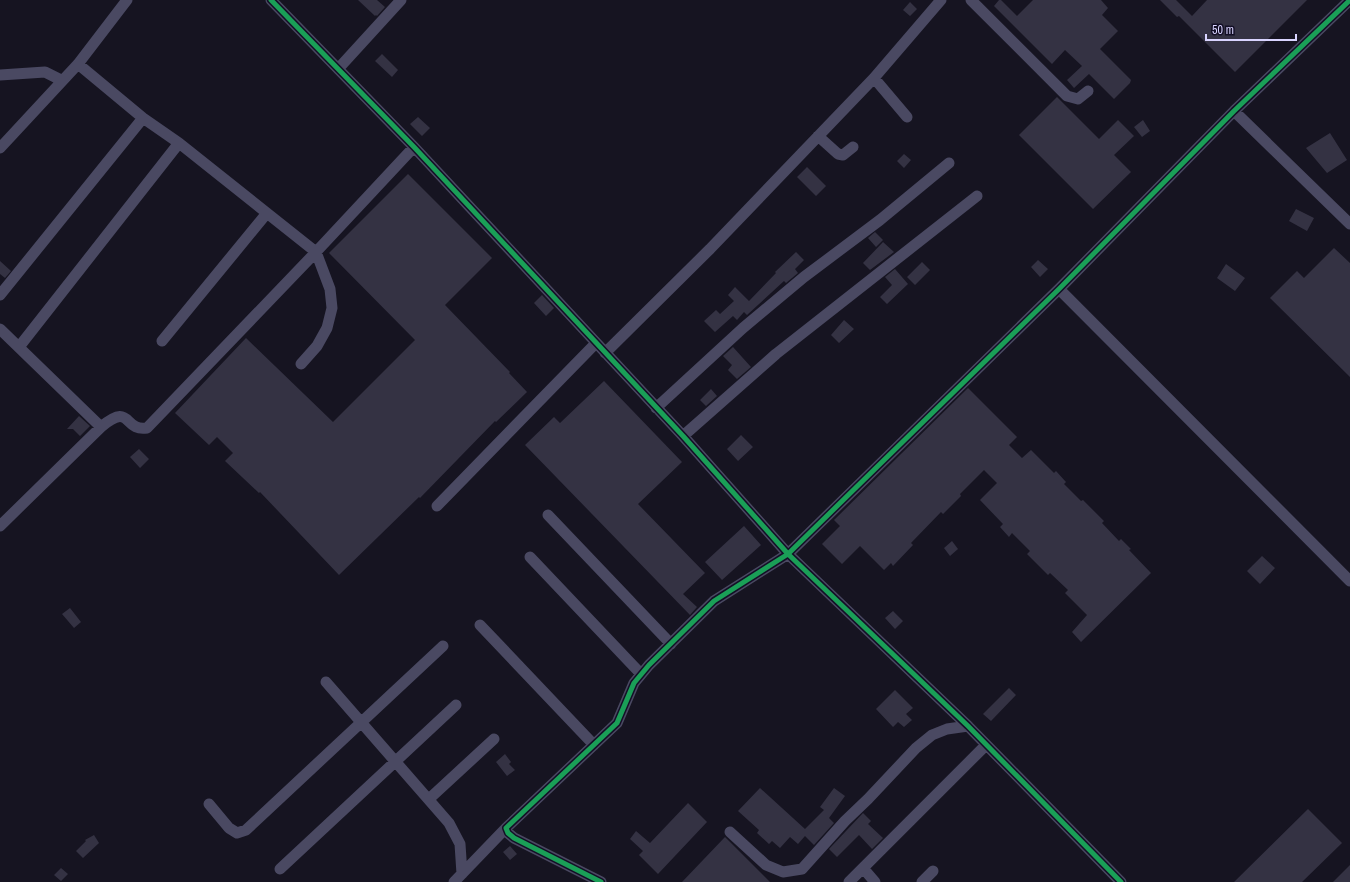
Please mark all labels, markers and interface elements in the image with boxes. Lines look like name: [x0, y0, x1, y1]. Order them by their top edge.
scale bar: [1206, 16, 1296, 42]
text: 50 m: [1212, 22, 1234, 38]

